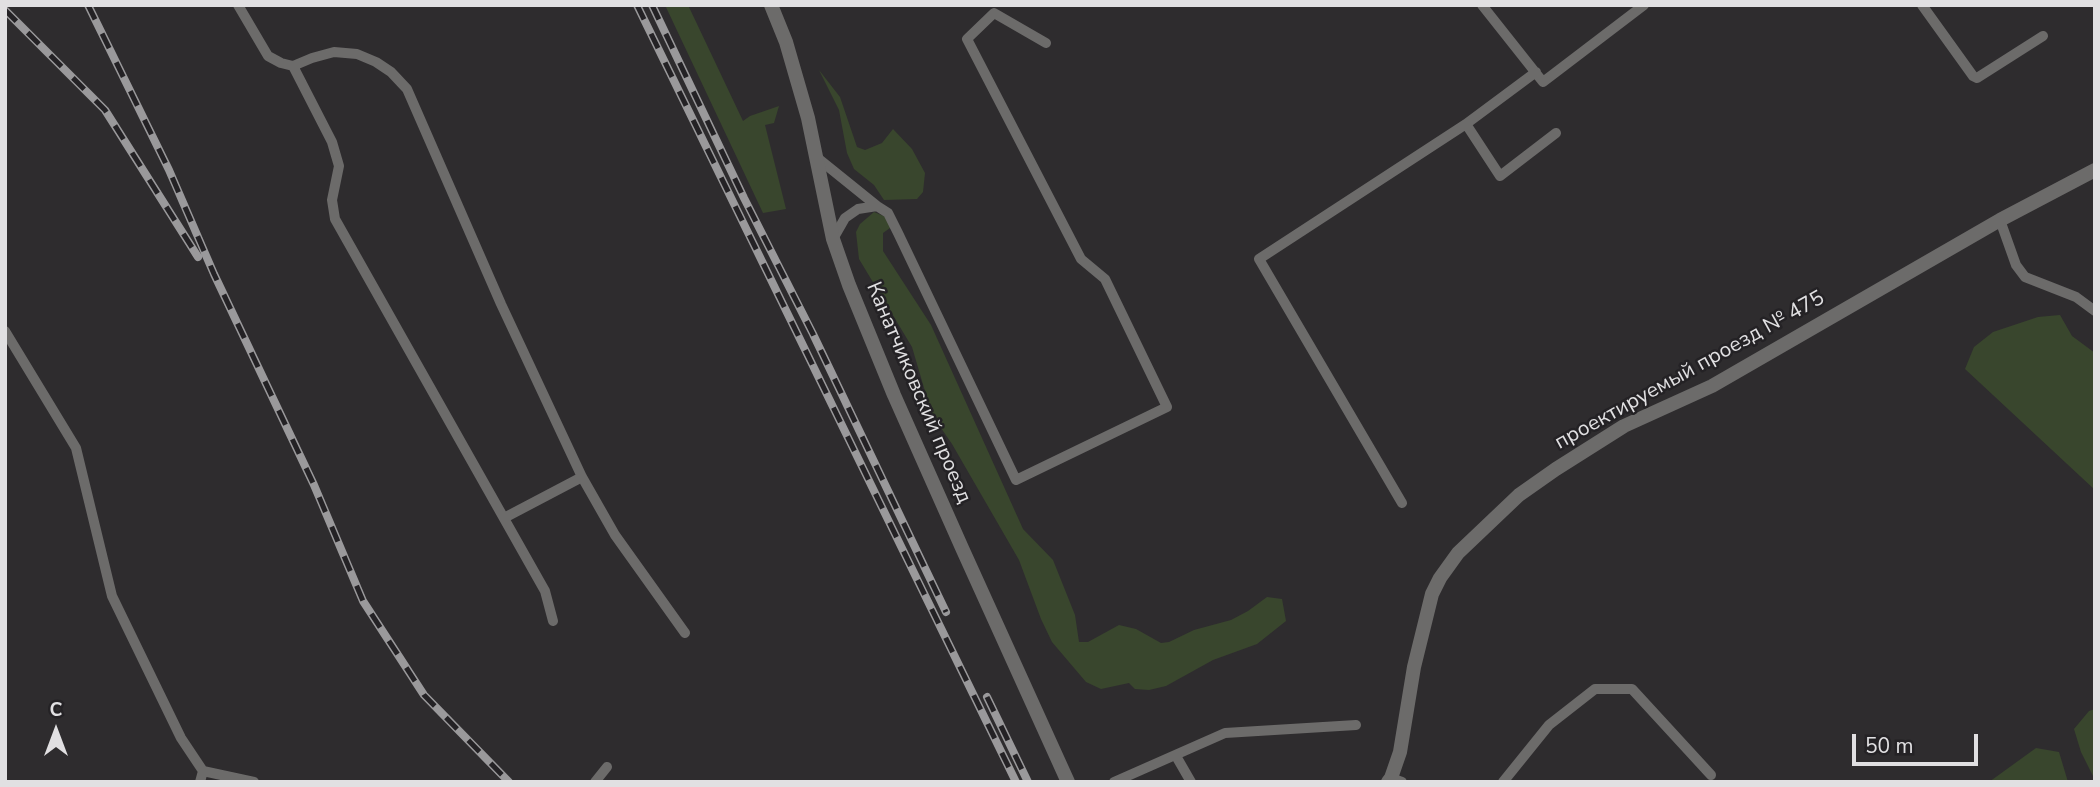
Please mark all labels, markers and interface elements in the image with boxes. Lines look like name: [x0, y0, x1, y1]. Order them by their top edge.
street label: Канатчиковский проезд: [860, 279, 976, 507]
street label: проектируемый проезд № 475: [1551, 286, 1829, 456]
north arrow: [21, 696, 91, 766]
text: С: [50, 697, 62, 723]
scale bar: [1855, 720, 1981, 764]
text: 50 m: [1865, 732, 1914, 760]

